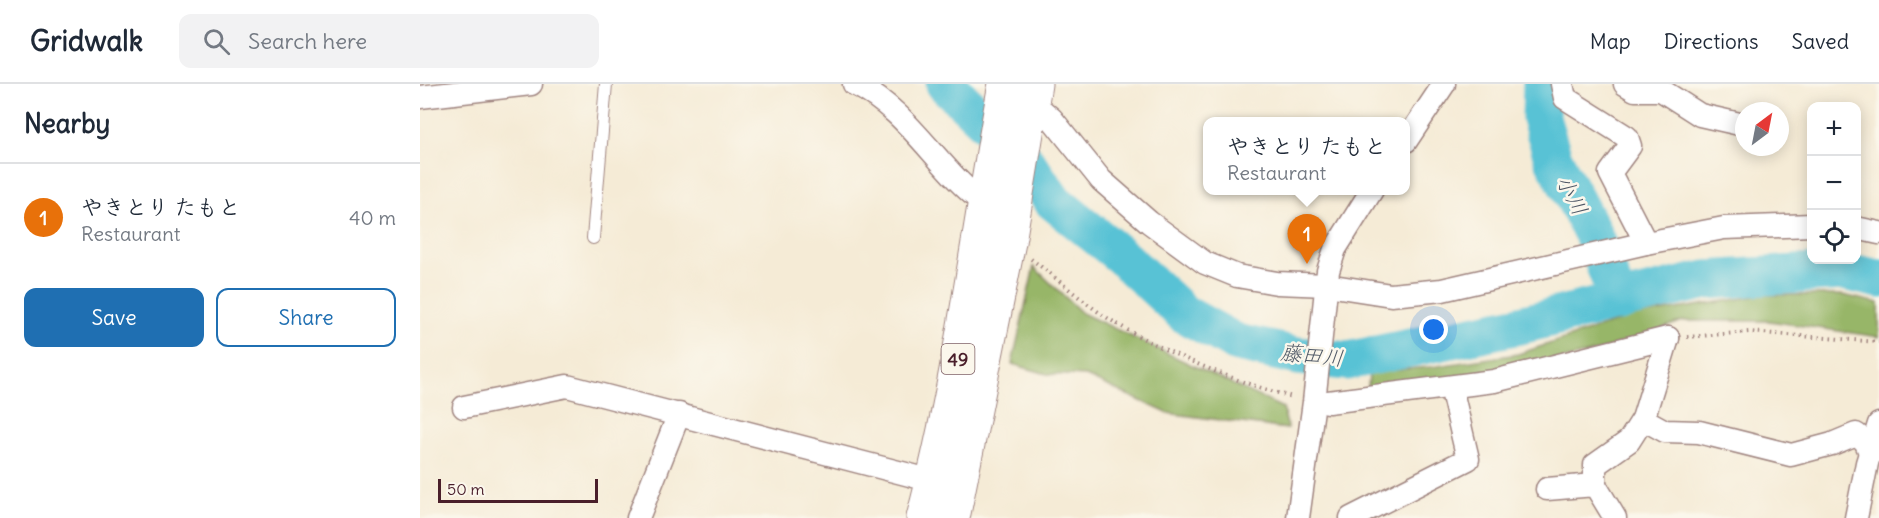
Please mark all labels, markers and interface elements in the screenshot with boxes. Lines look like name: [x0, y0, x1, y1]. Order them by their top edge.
search box: [179, 14, 599, 68]
text: Gridwalk: [30, 23, 143, 59]
icon: search: [200, 25, 233, 58]
text: Search here: [248, 27, 367, 55]
text: Map: [1590, 28, 1631, 55]
text: Directions: [1664, 28, 1758, 55]
text: Saved: [1791, 28, 1849, 55]
north arrow: [1735, 102, 1789, 156]
map controls: [1807, 102, 1861, 264]
button: +: [1807, 102, 1861, 156]
text: Nearby: [24, 107, 110, 140]
popup: [1203, 117, 1410, 195]
text: やきとり たもと: [1227, 132, 1386, 160]
button: −: [1807, 156, 1861, 210]
text: Restaurant: [1227, 160, 1326, 185]
water label: 小川: [1550, 170, 1594, 220]
text: やきとり たもと: [81, 193, 240, 221]
text: 1: [40, 205, 47, 230]
text: 40 m: [349, 205, 396, 230]
button: locate: [1807, 210, 1861, 264]
pin: 1: [1288, 214, 1326, 264]
text: Restaurant: [81, 221, 180, 246]
button: Save: [24, 288, 204, 347]
button: Share: [216, 288, 396, 347]
your location: [1419, 315, 1448, 344]
water label: 藤田川: [1279, 338, 1345, 372]
road number: 49: [942, 344, 974, 374]
scale bar: [438, 476, 598, 504]
text: 50 m: [447, 479, 485, 499]

